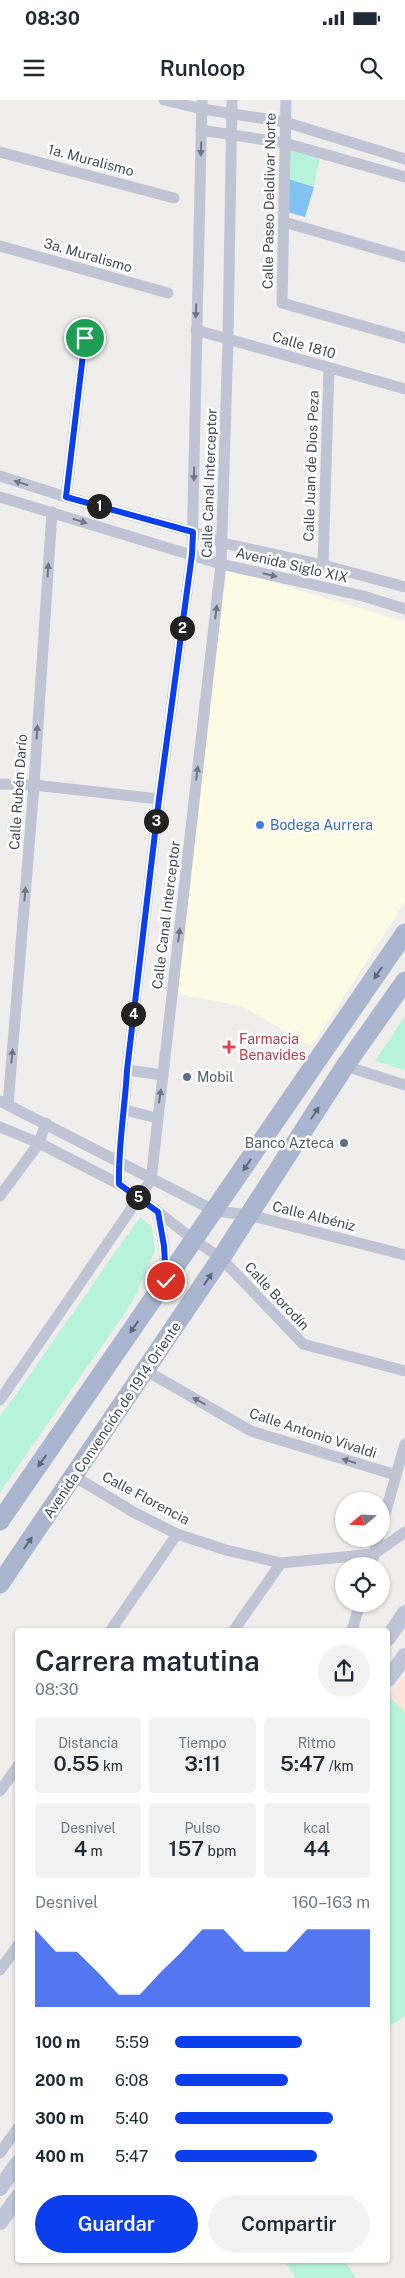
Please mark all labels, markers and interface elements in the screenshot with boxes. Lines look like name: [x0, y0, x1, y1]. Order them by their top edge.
text: 08:30: [25, 7, 80, 29]
icon: menu: [20, 54, 48, 82]
icon: search: [357, 54, 385, 82]
text: Runloop: [160, 55, 245, 81]
street label: Calle Paseo Delolivar Norte: [259, 113, 279, 289]
street label: 1a. Muralismo: [46, 141, 136, 179]
one-way arrow: [197, 141, 205, 157]
street label: 3a. Muralismo: [42, 235, 134, 275]
one-way arrow: [192, 303, 200, 319]
pin: [64, 317, 106, 359]
icon: arrive: [71, 324, 99, 352]
street label: Calle 1810: [270, 328, 338, 362]
street label: Calle Juan de Dios Peza: [300, 390, 322, 542]
street label: Calle Canal Interceptor: [198, 408, 220, 558]
one-way arrow: [190, 466, 198, 482]
one-way arrow: [13, 478, 28, 486]
pin: 1: [86, 494, 112, 518]
text: 1: [97, 498, 103, 514]
one-way arrow: [73, 517, 88, 525]
street label: Avenida Siglo XIX: [234, 544, 350, 586]
one-way arrow: [45, 562, 53, 578]
one-way arrow: [262, 571, 277, 579]
one-way arrow: [212, 604, 220, 620]
pin: 2: [170, 616, 194, 640]
text: 2: [178, 620, 187, 636]
one-way arrow: [34, 724, 42, 740]
street label: Calle Rubén Darío: [6, 733, 30, 850]
one-way arrow: [193, 765, 201, 781]
pin: 3: [144, 808, 168, 834]
text: 3: [152, 813, 161, 829]
place label: Bodega Aurrera: [270, 817, 373, 833]
marker: Bodega Aurrera: [254, 819, 266, 831]
street label: Calle Canal Interceptor: [149, 840, 183, 990]
one-way arrow: [21, 886, 29, 902]
one-way arrow: [175, 927, 183, 943]
one-way arrow: [373, 966, 382, 980]
pin: 4: [120, 1002, 146, 1026]
text: 4: [129, 1006, 138, 1022]
place label: Farmacia Benavides: [239, 1031, 306, 1063]
marker: Farmacia Benavides: [223, 1041, 235, 1053]
one-way arrow: [8, 1048, 16, 1064]
place label: Mobil: [197, 1069, 233, 1085]
marker: Mobil: [181, 1071, 193, 1083]
one-way arrow: [156, 1088, 164, 1104]
one-way arrow: [310, 1106, 320, 1120]
place label: Banco Azteca: [245, 1135, 334, 1151]
marker: Banco Azteca: [338, 1137, 350, 1149]
one-way arrow: [242, 1158, 252, 1172]
pin: 5: [126, 1184, 150, 1210]
text: 5: [134, 1189, 143, 1205]
street label: Calle Albéniz: [271, 1198, 357, 1234]
street label: Calle Borodín: [241, 1259, 313, 1333]
pin: [145, 1260, 187, 1302]
icon: check: [152, 1267, 180, 1295]
one-way arrow: [203, 1272, 212, 1285]
street label: Avenida Convención de 1914 Oriente: [40, 1319, 184, 1521]
one-way arrow: [129, 1321, 139, 1334]
one-way arrow: [193, 1397, 206, 1406]
street label: Calle Antonio Vivaldi: [247, 1405, 379, 1461]
one-way arrow: [37, 1454, 47, 1468]
one-way arrow: [342, 1456, 357, 1464]
street label: Calle Florencia: [100, 1468, 192, 1528]
north arrow: [335, 1492, 390, 1548]
map controls: [335, 1492, 390, 1612]
one-way arrow: [23, 1537, 33, 1550]
button: locate: [335, 1557, 390, 1612]
text: Carrera matutina: [35, 1644, 260, 1677]
button: share: [318, 1645, 370, 1697]
text: 08:30: [35, 1680, 78, 1699]
text: Distancia: [58, 1735, 118, 1751]
text: Tiempo: [178, 1735, 227, 1751]
text: Ritmo: [298, 1735, 336, 1751]
text: 0.55: [53, 1751, 100, 1776]
text: 3:11: [184, 1751, 221, 1776]
text: 5:47: [280, 1751, 325, 1776]
text: km: [100, 1758, 123, 1774]
text: /km: [325, 1758, 354, 1774]
text: Desnivel: [61, 1820, 116, 1836]
text: Pulso: [184, 1820, 221, 1836]
text: kcal: [303, 1820, 330, 1836]
text: 4: [74, 1836, 87, 1861]
text: 157: [169, 1836, 204, 1861]
text: 44: [303, 1836, 330, 1861]
text: m: [87, 1843, 103, 1859]
text: bpm: [204, 1843, 236, 1859]
text: Desnivel: [35, 1893, 98, 1912]
text: 160–163 m: [292, 1893, 370, 1912]
text: 100 m: [35, 2033, 80, 2052]
text: 5:59: [115, 2033, 149, 2052]
text: 200 m: [35, 2071, 84, 2090]
text: 6:08: [115, 2071, 149, 2090]
text: 300 m: [35, 2109, 84, 2128]
text: 5:40: [115, 2109, 149, 2128]
text: 400 m: [35, 2147, 84, 2166]
text: 5:47: [115, 2147, 148, 2166]
button: Guardar: [35, 2195, 198, 2253]
button: Compartir: [208, 2195, 370, 2253]

